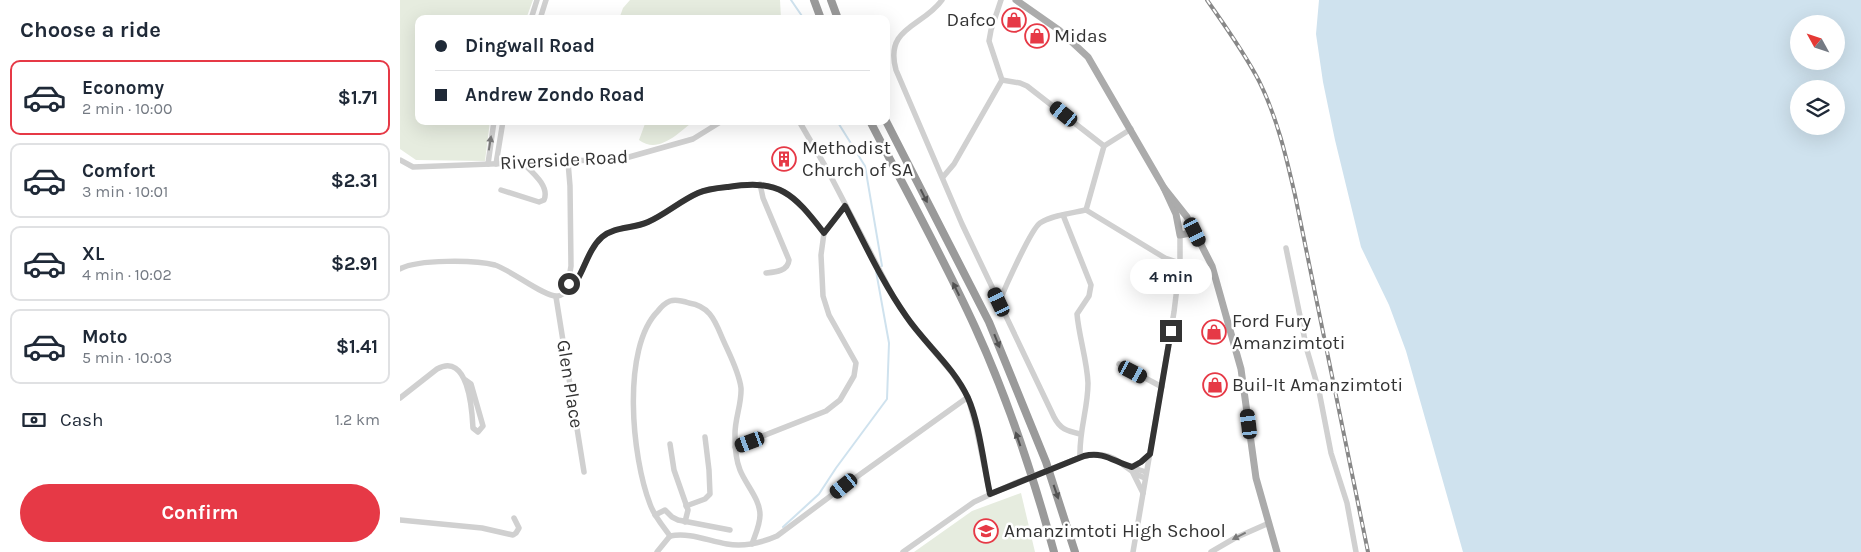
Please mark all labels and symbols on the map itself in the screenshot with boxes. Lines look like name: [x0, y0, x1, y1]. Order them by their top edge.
shop icon: Dafco: [1001, 7, 1027, 33]
place label: Dafco: [947, 9, 996, 31]
north arrow: [1790, 15, 1845, 70]
shop icon: Midas: [1024, 23, 1050, 49]
place label: Midas: [1054, 25, 1107, 47]
car: [1047, 99, 1080, 129]
one-way arrow: [486, 134, 494, 150]
place label: Methodist Church of SA: [802, 137, 913, 181]
street label: Riverside Road: [499, 146, 629, 174]
building icon: Methodist Church of SA: [771, 146, 797, 172]
one-way arrow: [920, 189, 928, 203]
car: [1181, 215, 1208, 249]
callout: 4 min: [1130, 258, 1212, 294]
route start: [558, 273, 580, 295]
one-way arrow: [952, 281, 960, 296]
car: [985, 285, 1012, 319]
place label: Ford Fury Amanzimtoti: [1232, 310, 1345, 354]
shop icon: Ford Fury Amanzimtoti: [1201, 319, 1227, 345]
route end: [1160, 320, 1182, 342]
one-way arrow: [993, 334, 1001, 348]
street label: Glen Place: [552, 338, 588, 430]
car: [1116, 358, 1149, 386]
shop icon: Buil-It Amanzimtoti: [1202, 372, 1228, 398]
place label: Buil-It Amanzimtoti: [1232, 374, 1403, 396]
car: [1239, 408, 1258, 440]
car: [733, 430, 766, 454]
one-way arrow: [1014, 431, 1022, 446]
car: [827, 471, 860, 501]
one-way arrow: [1053, 485, 1060, 500]
school or university icon: Amanzimtoti High School: [973, 518, 999, 544]
place label: Amanzimtoti High School: [1004, 520, 1226, 542]
one-way arrow: [1232, 532, 1247, 540]

